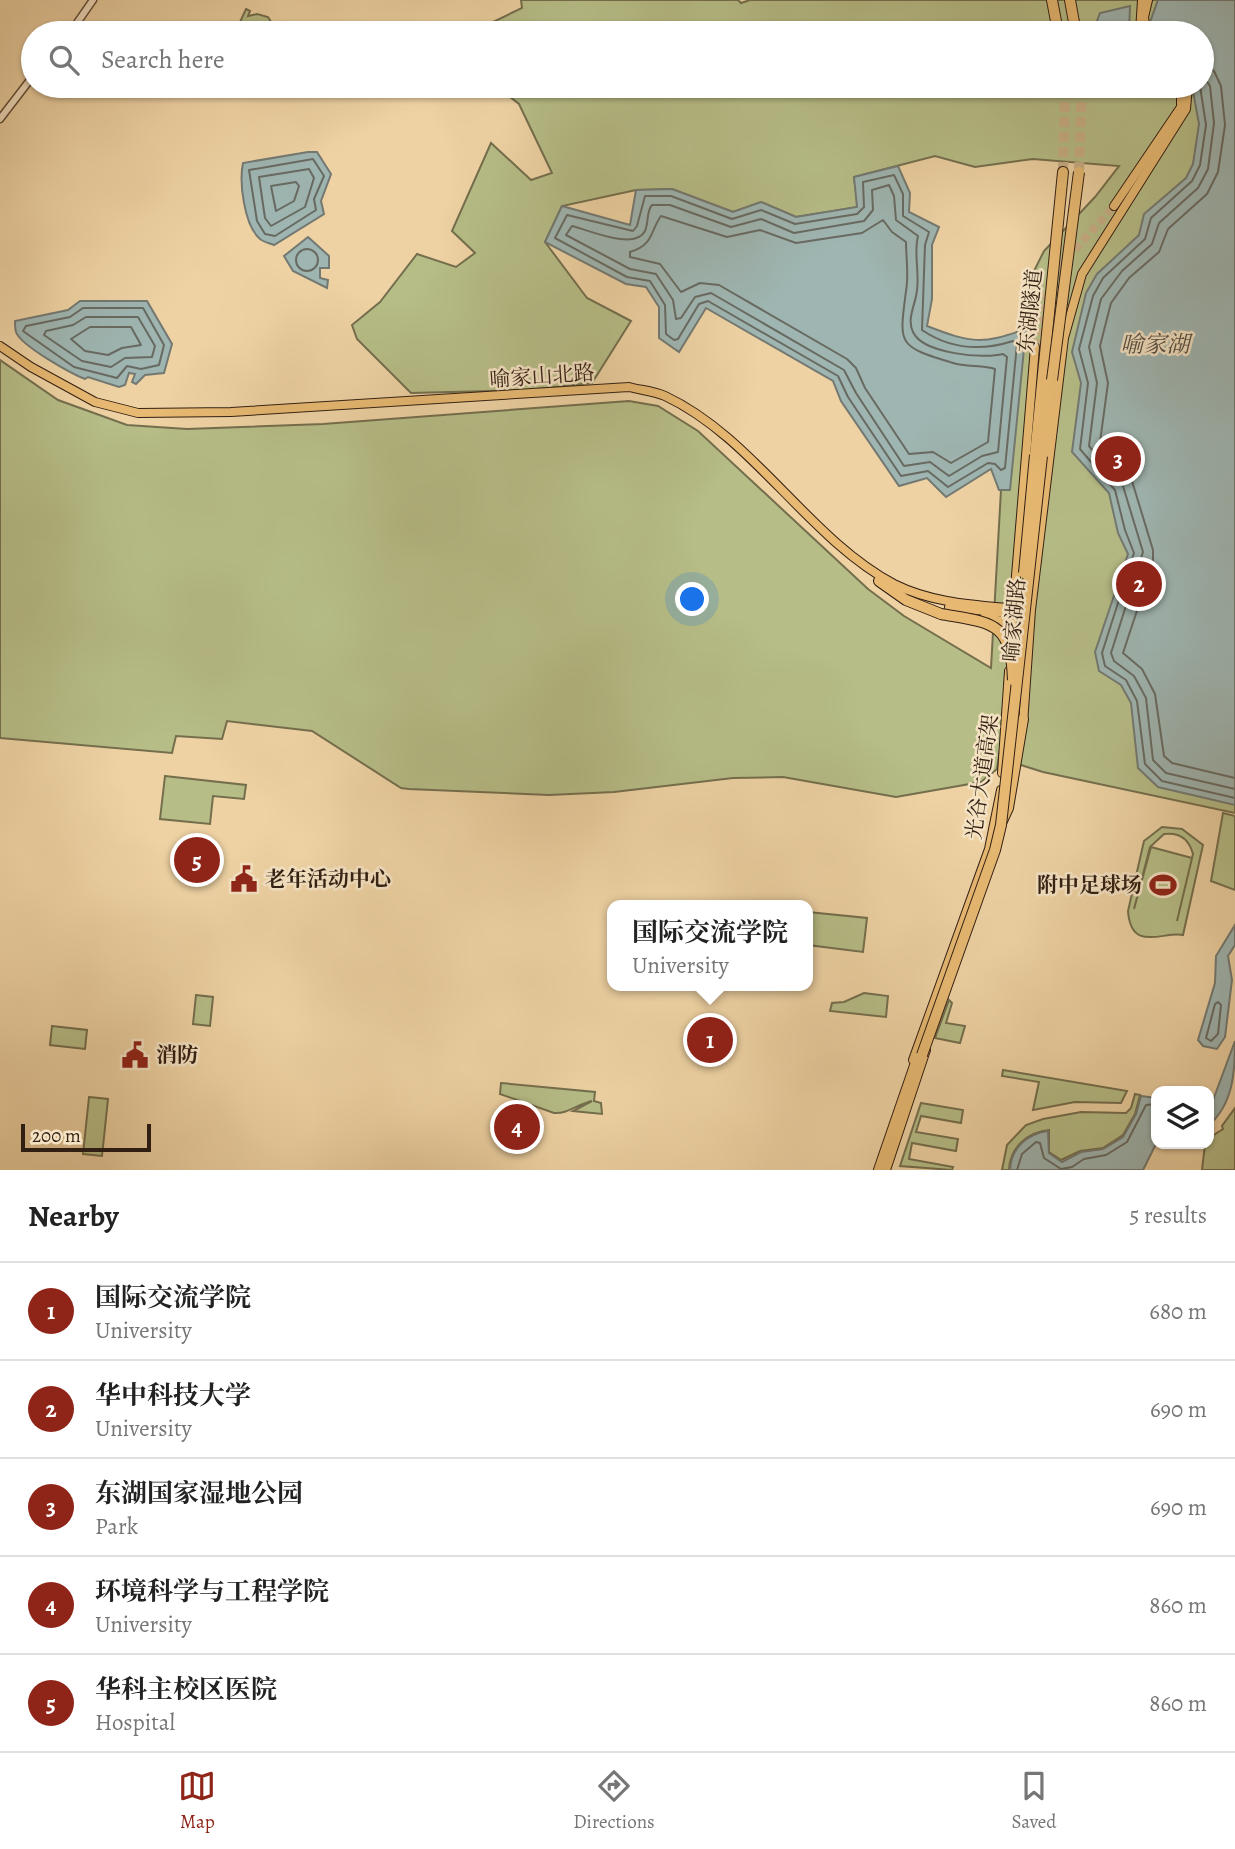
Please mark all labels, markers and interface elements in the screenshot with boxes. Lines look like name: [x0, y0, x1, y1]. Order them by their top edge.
search box: [21, 21, 1214, 98]
icon: search: [45, 41, 83, 79]
text: Search here: [101, 42, 225, 77]
street label: 东湖隧道: [1012, 268, 1048, 354]
water label: 喻家湖: [1121, 329, 1194, 360]
street label: 喻家山北路: [489, 358, 595, 394]
pin: 3: [1095, 433, 1141, 485]
pin: 2: [1116, 558, 1162, 610]
street label: 喻家湖路: [996, 577, 1032, 663]
your location: [675, 582, 709, 616]
street label: 光谷大道高架: [959, 713, 1005, 841]
pin: 5: [174, 834, 220, 886]
public building icon: 老年活动中心: [229, 864, 259, 894]
place label: 老年活动中心: [265, 865, 391, 893]
sports icon: 附中足球场: [1148, 870, 1178, 900]
place label: 附中足球场: [1037, 871, 1142, 899]
popup: [607, 900, 813, 991]
text: 国际交流学院: [632, 915, 788, 950]
text: University: [632, 950, 729, 981]
pin: 1: [687, 1014, 733, 1066]
public building icon: 消防: [120, 1040, 150, 1070]
place label: 消防: [156, 1041, 198, 1069]
map controls: [1151, 1086, 1214, 1149]
button: layers: [1151, 1086, 1214, 1149]
pin: 4: [494, 1101, 540, 1153]
scale bar: [21, 1121, 150, 1153]
text: 200 m: [32, 1123, 81, 1149]
text: Nearby: [28, 1196, 119, 1236]
text: 5 results: [1130, 1200, 1207, 1231]
text: 国际交流学院: [95, 1280, 251, 1315]
text: 1: [47, 1296, 55, 1327]
text: 680 m: [1149, 1296, 1207, 1327]
text: University: [95, 1315, 192, 1346]
text: 华中科技大学: [95, 1378, 251, 1413]
text: 2: [45, 1394, 57, 1425]
text: 690 m: [1150, 1394, 1207, 1425]
text: University: [95, 1413, 192, 1444]
text: 东湖国家湿地公园: [95, 1476, 303, 1511]
text: 3: [46, 1492, 56, 1523]
text: 690 m: [1150, 1492, 1207, 1523]
text: Park: [95, 1511, 138, 1542]
text: 环境科学与工程学院: [95, 1574, 329, 1609]
text: 4: [46, 1590, 56, 1621]
text: 860 m: [1149, 1590, 1207, 1621]
text: University: [95, 1609, 192, 1640]
text: 华科主校区医院: [95, 1672, 277, 1707]
text: 5: [46, 1688, 56, 1719]
text: 860 m: [1149, 1688, 1207, 1719]
text: Hospital: [95, 1707, 175, 1738]
tab: Map: [178, 1767, 216, 1835]
tab: Directions: [573, 1767, 655, 1835]
tab: Saved: [1012, 1767, 1057, 1835]

